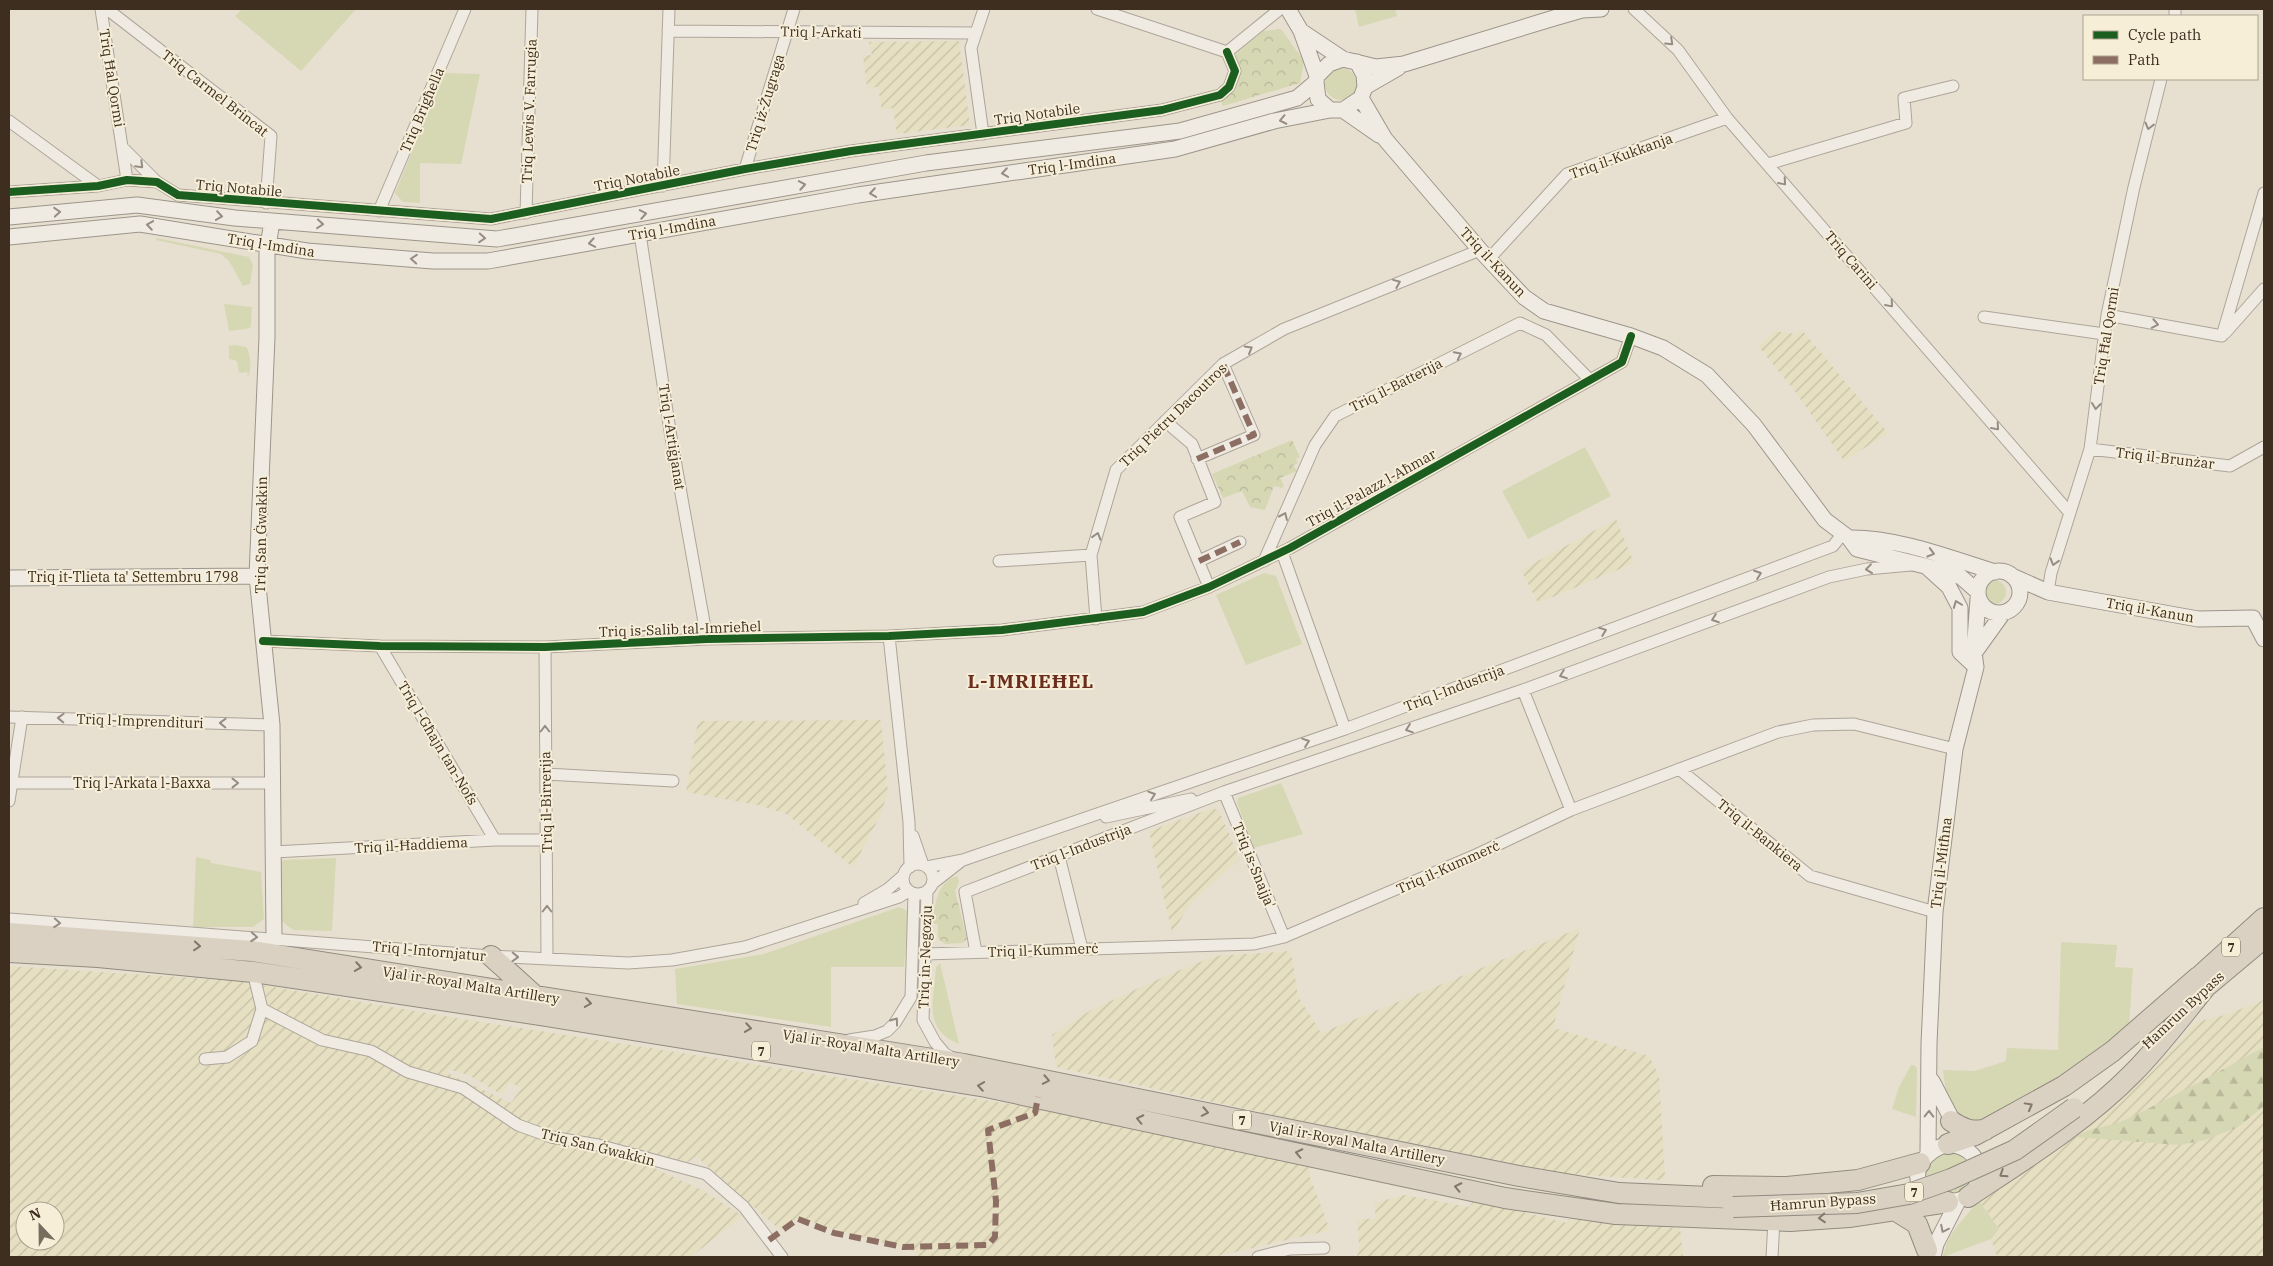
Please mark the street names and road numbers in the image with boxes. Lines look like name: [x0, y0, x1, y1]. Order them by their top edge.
street label: Triq l-Arkati: [780, 22, 862, 42]
street label: Triq Ħal Qormi: [95, 28, 129, 128]
street label: Triq Lewis V. Farrugia: [517, 38, 541, 184]
street label: Triq Carmel Brincat: [158, 46, 272, 140]
street label: Triq iż-Żugraga: [742, 52, 789, 154]
street label: Triq Brigħella: [396, 64, 448, 155]
street label: Triq Notabile: [993, 99, 1081, 129]
street label: Triq il-Kukkanja: [1567, 129, 1675, 183]
street label: Triq l-Imdina: [1027, 149, 1117, 179]
street label: Triq Notabile: [593, 161, 681, 195]
street label: Triq Notabile: [195, 175, 283, 201]
street label: Triq l-Imdina: [627, 211, 718, 245]
street label: Triq il-Kanun: [1456, 223, 1530, 301]
street label: Triq Carini: [1821, 227, 1881, 293]
street label: Triq l-Imdina: [226, 229, 316, 261]
street label: Triq Ħal Qormi: [2089, 286, 2123, 386]
street label: Triq il-Batterija: [1347, 354, 1446, 416]
street label: Triq Pietru Dacoutros: [1116, 359, 1231, 471]
street label: Triq l-Artiġjanat: [655, 383, 689, 491]
street label: Triq il-Brunżar: [2114, 443, 2216, 473]
street label: Triq il-Palazz l-Aħmar: [1303, 444, 1440, 531]
street label: Triq San Ġwakkin: [251, 476, 271, 594]
street label: Triq it-Tlieta ta' Settembru 1798: [27, 568, 239, 586]
street label: Triq il-Kanun: [2105, 593, 2196, 627]
street label: Triq is-Salib tal-Imrieħel: [598, 617, 762, 641]
street label: Triq l-Industrija: [1401, 660, 1507, 715]
street label: Triq l-Għajn tan-Nofs: [394, 678, 482, 808]
street label: Triq l-Imprendituri: [76, 710, 204, 732]
street label: Triq il-Birrerija: [536, 751, 556, 853]
street label: Triq l-Arkata l-Baxxa: [73, 774, 211, 792]
street label: Triq il-Bankiera: [1713, 795, 1807, 875]
street label: Triq il-Mitħna: [1926, 816, 1956, 910]
street label: Triq l-Industrija: [1028, 819, 1134, 874]
street label: Triq is-Snajja': [1229, 819, 1279, 911]
street label: Triq il-Ħaddiema: [354, 833, 469, 857]
street label: Triq il-Kummerċ: [1394, 836, 1502, 898]
street label: Triq in-Negozju: [914, 905, 936, 1009]
street label: Triq l-Intornjatur: [371, 937, 487, 965]
road number: 7: [2222, 938, 2240, 956]
street label: Triq il-Kummerċ: [987, 939, 1099, 961]
street label: Vjal ir-Royal Malta Artillery: [381, 962, 561, 1008]
street label: Ħamrun Bypass: [2138, 967, 2228, 1053]
street label: Vjal ir-Royal Malta Artillery: [781, 1025, 961, 1071]
road number: 7: [752, 1042, 770, 1060]
road number: 7: [1233, 1110, 1251, 1130]
street label: Vjal ir-Royal Malta Artillery: [1267, 1117, 1447, 1169]
street label: Triq San Ġwakkin: [539, 1124, 657, 1170]
road number: 7: [1905, 1182, 1923, 1202]
street label: Ħamrun Bypass: [1769, 1189, 1877, 1215]

